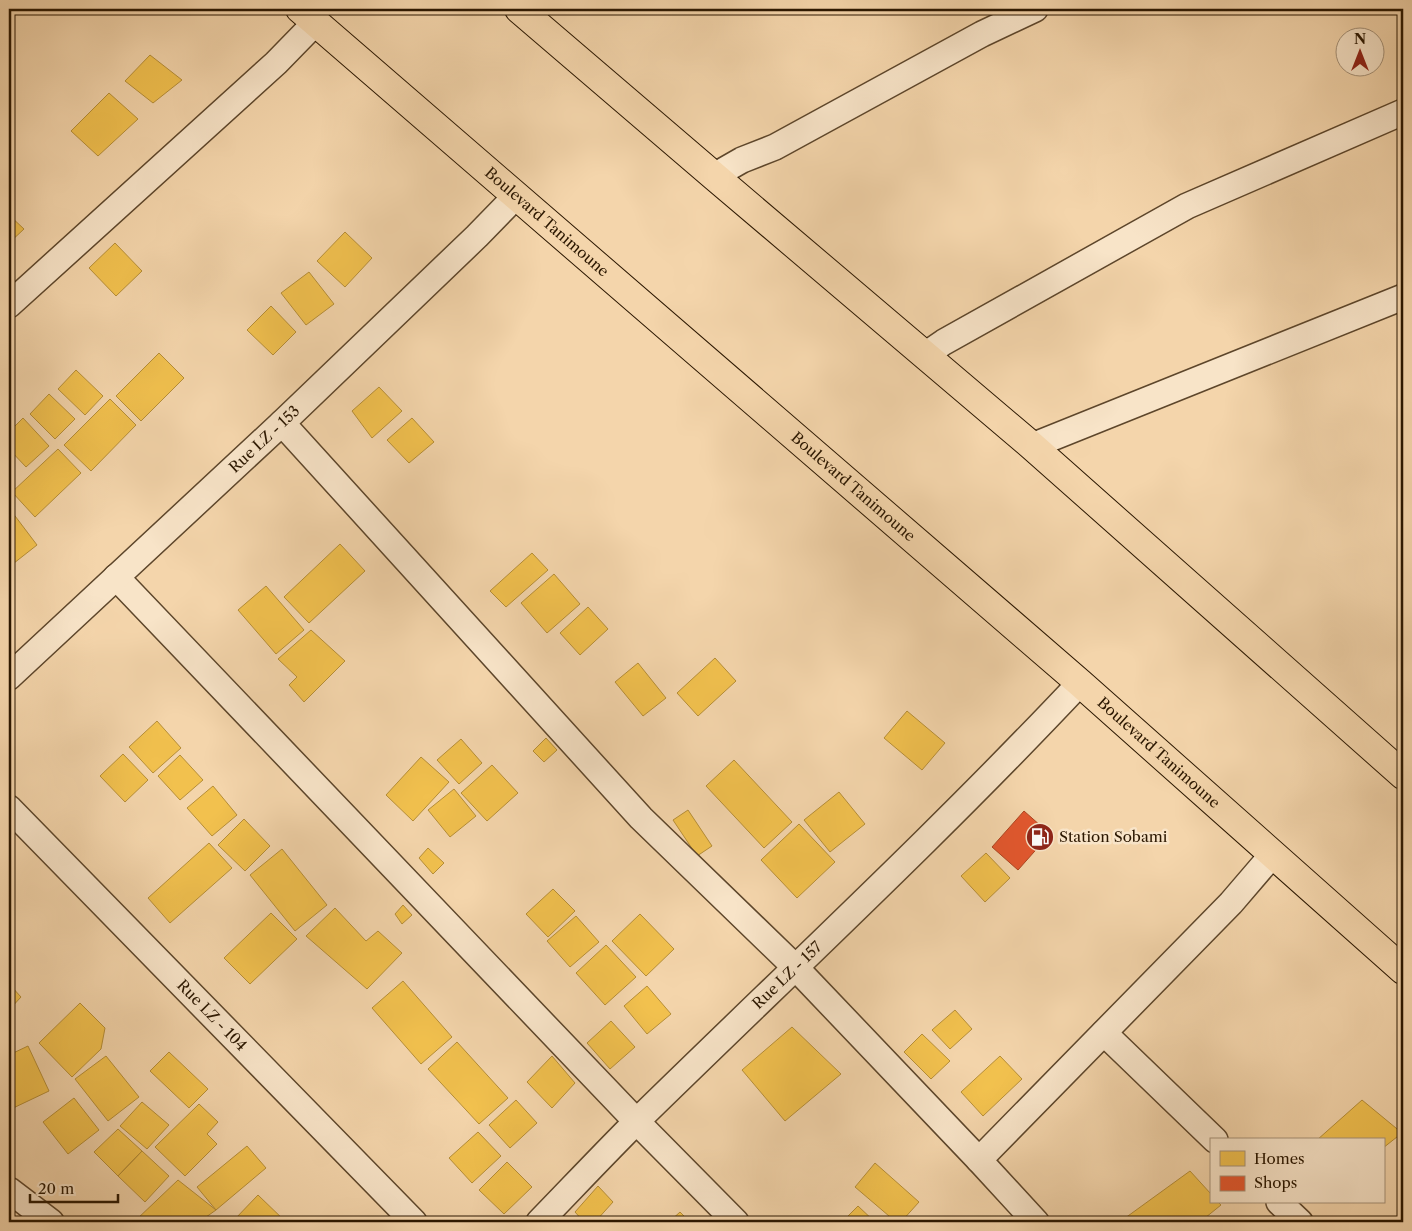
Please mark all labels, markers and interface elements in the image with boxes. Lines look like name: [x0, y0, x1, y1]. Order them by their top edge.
north arrow: [1334, 28, 1384, 78]
text: N: [1354, 30, 1366, 48]
street label: Boulevard Tanimoune: [481, 163, 613, 281]
street label: Rue LZ - 153: [225, 401, 304, 477]
street label: Boulevard Tanimoune: [787, 428, 919, 545]
street label: Boulevard Tanimoune: [1094, 693, 1224, 812]
fuel station icon: Station Sobami: [1025, 822, 1055, 852]
place label: Station Sobami: [1059, 827, 1168, 846]
street label: Rue LZ - 157: [748, 937, 826, 1013]
street label: Rue LZ - 104: [173, 975, 251, 1054]
legend: [1210, 1138, 1384, 1204]
text: Homes: [1254, 1149, 1305, 1168]
scale bar: [30, 1171, 118, 1203]
text: Shops: [1254, 1173, 1297, 1192]
text: 20 m: [38, 1179, 74, 1198]

